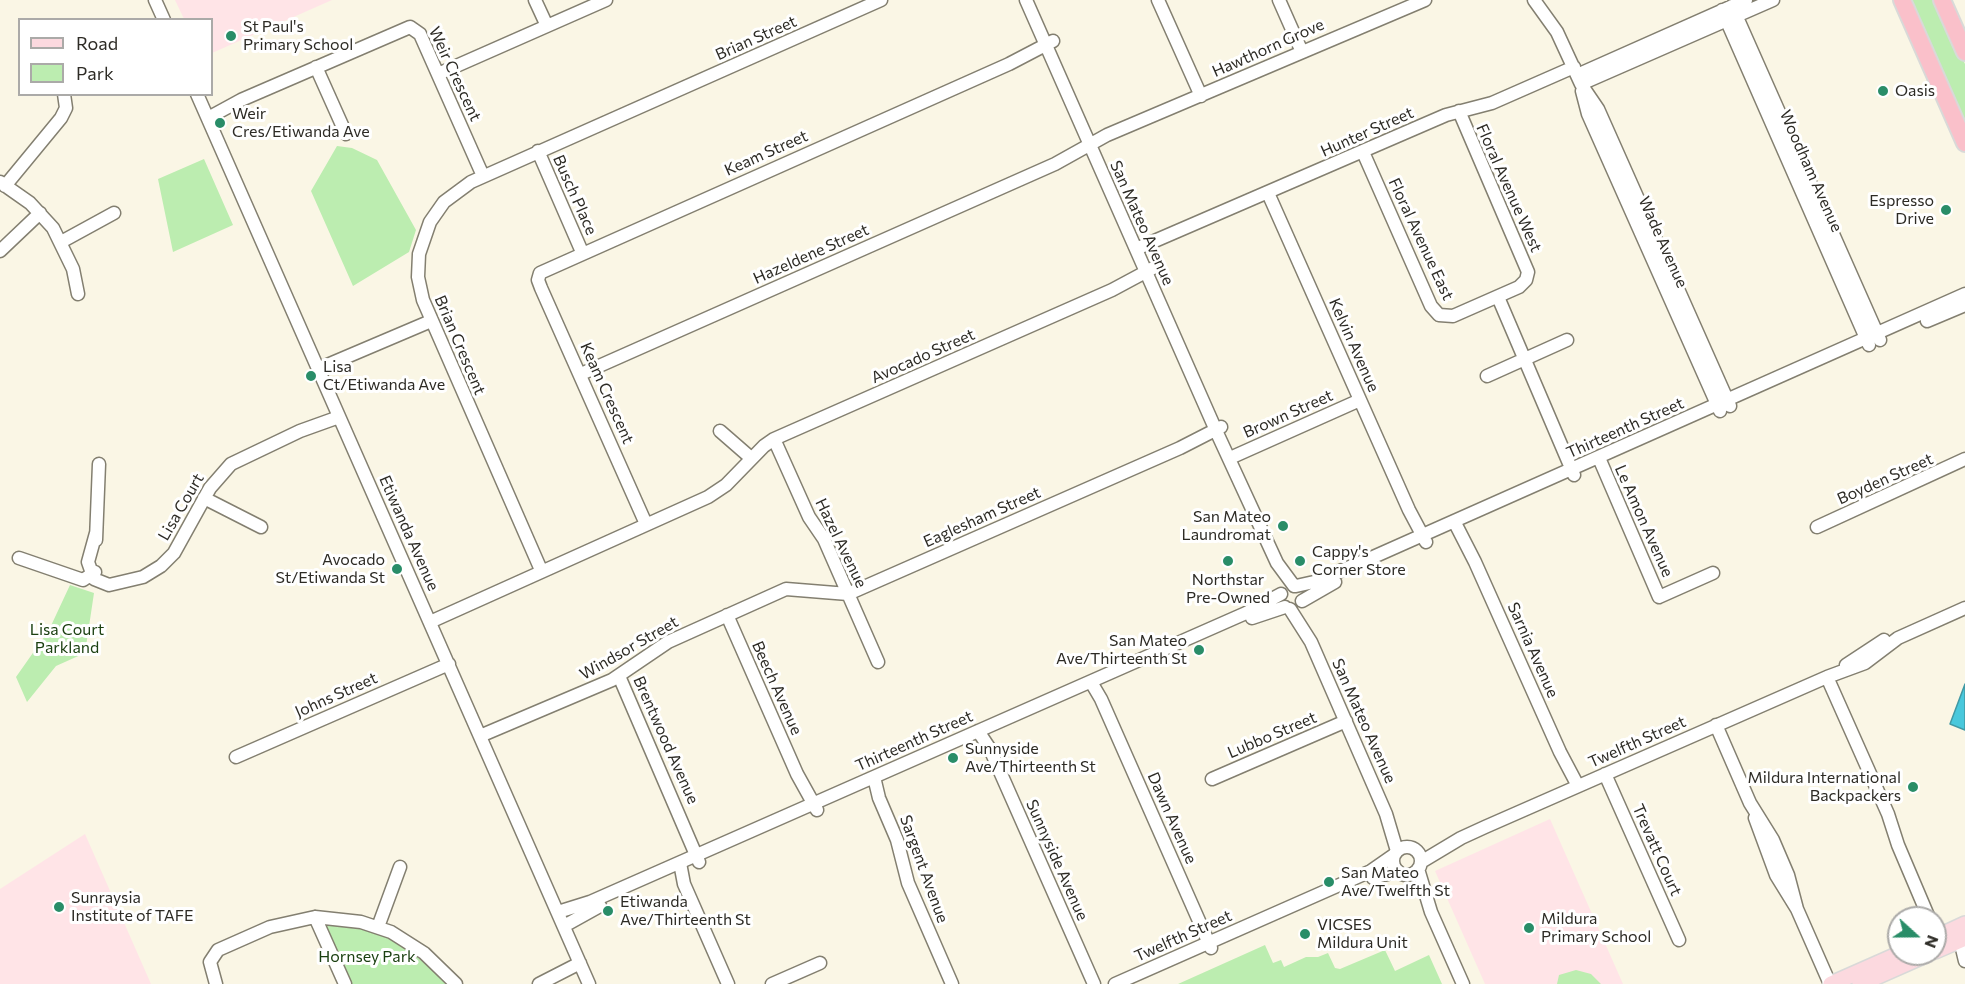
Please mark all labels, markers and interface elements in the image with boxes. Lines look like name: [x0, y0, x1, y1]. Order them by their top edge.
street label: Brian Street: [713, 12, 799, 64]
street label: Hawthorn Grove: [1209, 15, 1327, 81]
place label: St Paul's Primary School: [243, 17, 353, 55]
legend: [18, 18, 213, 96]
street label: Weir Crescent: [425, 24, 485, 124]
marker: St Paul's Primary School: [224, 29, 238, 43]
text: Road: [76, 32, 118, 54]
text: Park: [76, 62, 114, 84]
place label: Oasis: [1895, 81, 1935, 101]
marker: Oasis: [1876, 84, 1890, 98]
street label: Hunter Street: [1318, 103, 1416, 161]
place label: Weir Cres/Etiwanda Ave: [232, 104, 370, 142]
street label: Woodham Avenue: [1775, 107, 1847, 235]
marker: Weir Cres/Etiwanda Ave: [213, 116, 227, 130]
street label: Floral Avenue West: [1472, 121, 1546, 255]
street label: Keam Street: [721, 126, 811, 180]
street label: Busch Place: [549, 152, 601, 238]
street label: San Mateo Avenue: [1106, 158, 1178, 288]
street label: Floral Avenue East: [1384, 175, 1458, 303]
place label: Espresso Drive: [1869, 191, 1934, 229]
street label: Wade Avenue: [1634, 193, 1692, 291]
marker: Espresso Drive: [1939, 203, 1953, 217]
street label: Hazeldene Street: [750, 220, 872, 288]
street label: Brian Crescent: [430, 292, 490, 398]
street label: Kelvin Avenue: [1325, 295, 1383, 395]
street label: Avocado Street: [868, 325, 978, 387]
street label: Keam Crescent: [576, 339, 638, 447]
place label: Lisa Ct/Etiwanda Ave: [323, 357, 445, 395]
marker: Lisa Ct/Etiwanda Ave: [304, 369, 318, 383]
street label: Brown Street: [1240, 386, 1336, 442]
street label: Thirteenth Street: [1563, 394, 1687, 462]
street label: Boyden Street: [1834, 449, 1936, 509]
street label: Le Amon Avenue: [1611, 462, 1677, 580]
street label: Lisa Court: [154, 470, 208, 544]
street label: Etiwanda Avenue: [375, 472, 443, 594]
street label: Eaglesham Street: [920, 483, 1044, 551]
street label: Hazel Avenue: [811, 495, 871, 591]
place label: San Mateo Laundromat: [1182, 507, 1271, 545]
marker: San Mateo Laundromat: [1276, 519, 1290, 533]
place label: Cappy's Corner Store: [1312, 542, 1406, 580]
place label: Avocado St/Etiwanda St: [275, 550, 385, 588]
marker: Northstar Pre-Owned: [1221, 554, 1235, 568]
marker: Cappy's Corner Store: [1293, 554, 1307, 568]
marker: Avocado St/Etiwanda St: [390, 562, 404, 576]
place label: Northstar Pre-Owned: [1186, 570, 1270, 608]
street label: Sarnia Avenue: [1503, 599, 1563, 701]
street label: Windsor Street: [576, 612, 682, 684]
park label: Lisa Court Parkland: [30, 620, 104, 658]
place label: San Mateo Ave/Thirteenth St: [1056, 631, 1187, 669]
street label: Beech Avenue: [748, 638, 806, 738]
marker: San Mateo Ave/Thirteenth St: [1192, 643, 1206, 657]
street label: San Mateo Avenue: [1328, 656, 1400, 786]
street label: Johns Street: [292, 668, 380, 722]
street label: Brentwood Avenue: [629, 673, 703, 807]
street label: Thirteenth Street: [852, 707, 976, 775]
street label: Lubbo Street: [1225, 708, 1319, 762]
street label: Twelfth Street: [1585, 712, 1689, 772]
place label: Sunnyside Ave/Thirteenth St: [965, 739, 1096, 777]
marker: Sunnyside Ave/Thirteenth St: [946, 751, 960, 765]
place label: Mildura International Backpackers: [1747, 768, 1901, 806]
street label: Dawn Avenue: [1143, 769, 1201, 867]
marker: Mildura International Backpackers: [1906, 780, 1920, 794]
street label: Sunnyside Avenue: [1022, 797, 1092, 923]
street label: Trevatt Court: [1628, 801, 1686, 899]
street label: Sargent Avenue: [896, 813, 952, 925]
place label: San Mateo Ave/Twelfth St: [1341, 863, 1450, 901]
marker: San Mateo Ave/Twelfth St: [1322, 875, 1336, 889]
place label: Sunraysia Institute of TAFE: [71, 888, 193, 926]
place label: Etiwanda Ave/Thirteenth St: [620, 892, 751, 930]
marker: Sunraysia Institute of TAFE: [52, 900, 66, 914]
marker: Etiwanda Ave/Thirteenth St: [601, 904, 615, 918]
street label: Twelfth Street: [1131, 906, 1235, 966]
north arrow: [1887, 906, 1947, 966]
place label: Mildura Primary School: [1541, 909, 1651, 947]
place label: VICSES Mildura Unit: [1317, 915, 1408, 953]
marker: Mildura Primary School: [1522, 921, 1536, 935]
marker: VICSES Mildura Unit: [1298, 927, 1312, 941]
text: N: [1921, 933, 1943, 951]
park label: Hornsey Park: [318, 947, 416, 967]

